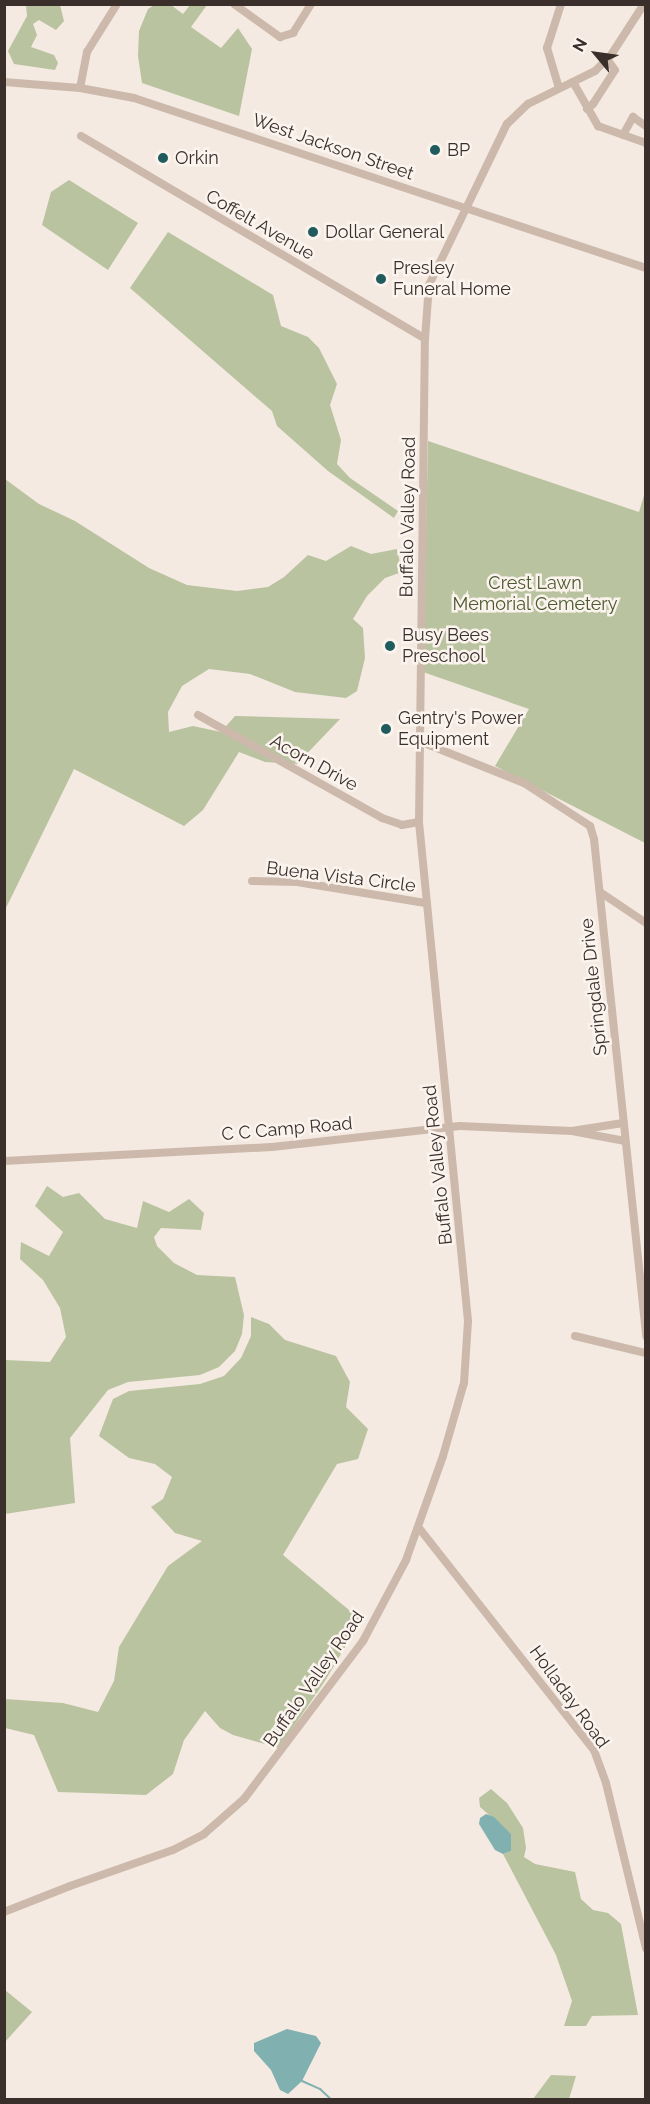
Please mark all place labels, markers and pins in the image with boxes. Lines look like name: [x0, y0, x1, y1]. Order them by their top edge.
place label: BP: [447, 139, 470, 161]
marker: BP: [428, 143, 442, 157]
place label: Orkin: [175, 147, 219, 169]
marker: Orkin: [156, 151, 170, 165]
place label: Dollar General: [325, 221, 445, 243]
marker: Dollar General: [306, 225, 320, 239]
place label: Presley Funeral Home: [393, 258, 511, 300]
marker: Presley Funeral Home: [374, 272, 388, 286]
place label: Busy Bees Preschool: [402, 625, 489, 668]
marker: Busy Bees Preschool: [383, 639, 397, 653]
place label: Gentry's Power Equipment: [398, 708, 523, 750]
marker: Gentry's Power Equipment: [379, 722, 393, 736]

